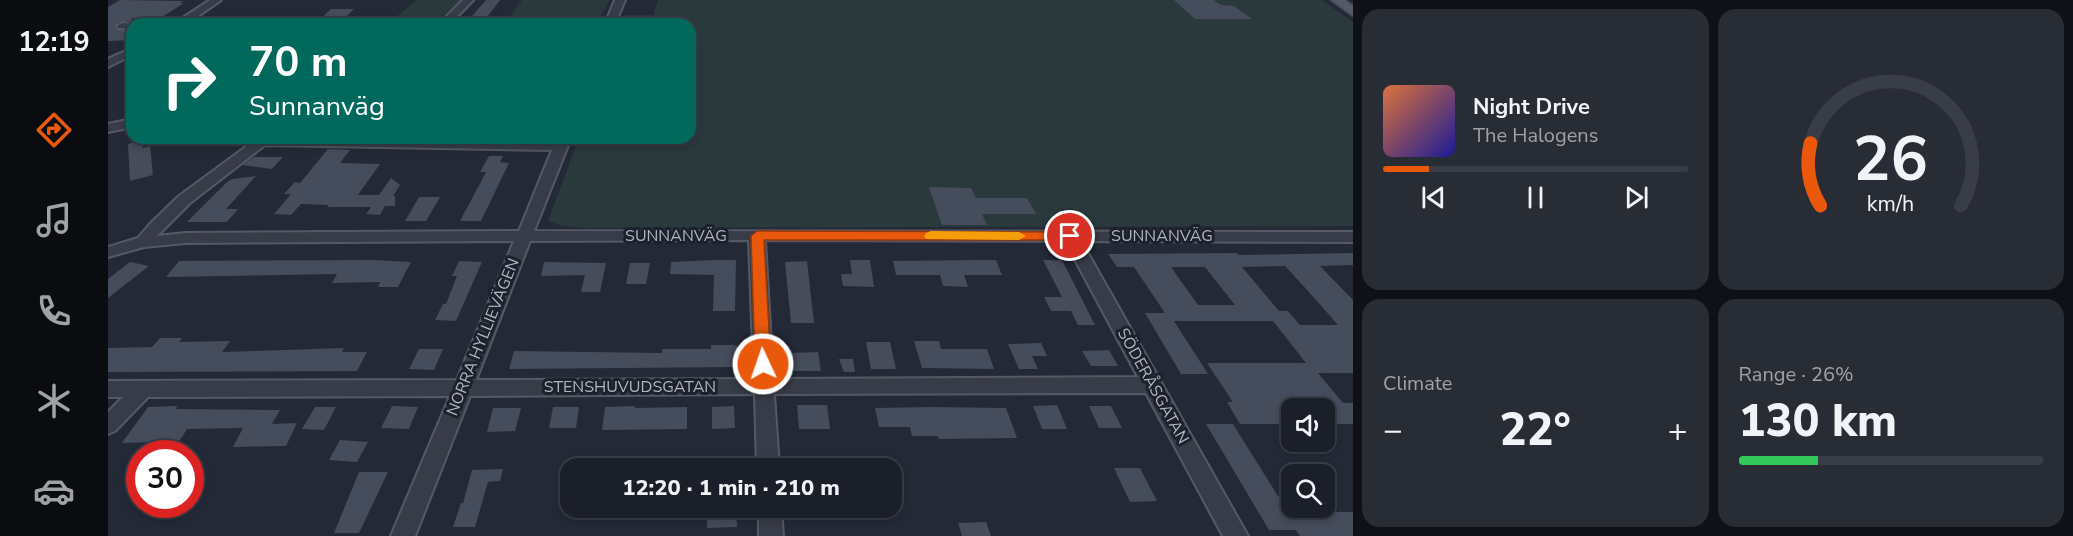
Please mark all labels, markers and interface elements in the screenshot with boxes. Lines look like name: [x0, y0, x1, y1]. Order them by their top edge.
text: 12:19: [18, 24, 90, 61]
text: 70 m: [249, 34, 348, 91]
icon: right: [150, 42, 228, 120]
text: Sunnanväg: [249, 88, 385, 125]
text: Night Drive: [1473, 92, 1590, 122]
icon: directions: [33, 109, 75, 151]
text: 26: [1853, 118, 1928, 203]
text: The Halogens: [1473, 122, 1598, 149]
icon: previous: [1417, 181, 1450, 214]
icon: pause: [1519, 181, 1552, 214]
icon: next: [1620, 181, 1653, 214]
text: km/h: [1867, 190, 1914, 220]
icon: music: [33, 199, 75, 241]
pin: [1044, 210, 1095, 261]
icon: arrive: [1053, 219, 1086, 252]
street label: SUNNANVÄG: [625, 225, 727, 247]
street label: SUNNANVÄG: [1111, 225, 1213, 247]
street label: NORRA HYLLIEVÄGEN: [441, 255, 525, 419]
icon: phone: [33, 290, 75, 332]
street label: SÖDERÅSGATAN: [1112, 324, 1194, 448]
position arrow: [731, 332, 795, 396]
text: Range · 26%: [1739, 361, 1854, 388]
text: Climate: [1383, 370, 1452, 397]
street label: STENSHUVUDSGATAN: [544, 376, 716, 398]
icon: climate: [33, 380, 75, 422]
text: 130 km: [1739, 391, 1897, 452]
map controls: [1281, 398, 1335, 518]
button: sound: [1281, 398, 1335, 452]
text: 22°: [1500, 400, 1571, 461]
text: −: [1383, 408, 1403, 453]
text: +: [1668, 408, 1688, 453]
speed limit sign: 30: [126, 440, 204, 518]
button: search: [1281, 464, 1335, 518]
icon: car: [33, 470, 75, 512]
text: 12:20 · 1 min · 210 m: [622, 473, 840, 503]

